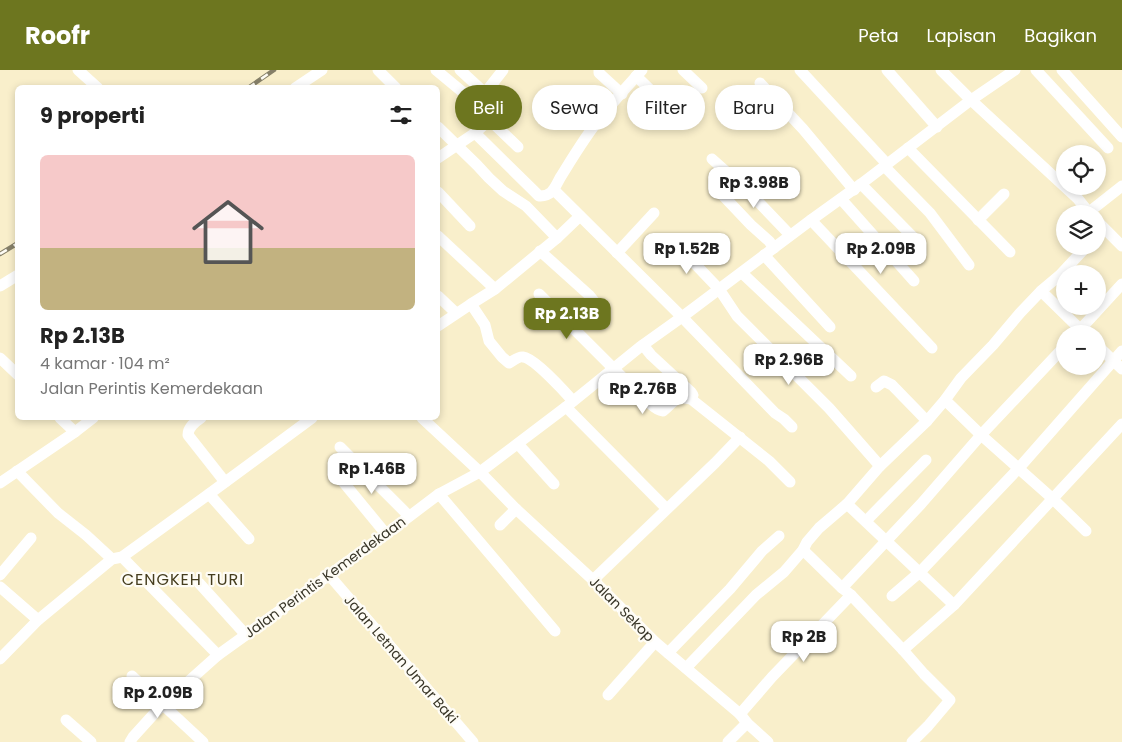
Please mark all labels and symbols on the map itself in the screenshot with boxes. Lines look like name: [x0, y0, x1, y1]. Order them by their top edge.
pin: Rp 3.98B: [702, 166, 806, 209]
pin: Rp 1.52B: [635, 232, 739, 275]
pin: Rp 2.09B: [829, 232, 933, 275]
pin: Rp 2.13B: [515, 298, 619, 340]
pin: Rp 2.96B: [737, 344, 841, 386]
pin: Rp 2.76B: [591, 372, 695, 415]
pin: Rp 1.46B: [320, 452, 424, 495]
street label: Jalan Perintis Kemerdekaan: [240, 512, 410, 642]
district label: CENGKEH TURI: [122, 568, 244, 591]
street label: Jalan Sekop: [585, 572, 659, 646]
street label: Jalan Letnan Umar Baki: [340, 590, 462, 728]
pin: Rp 2B: [769, 620, 839, 663]
pin: Rp 2.09B: [106, 676, 210, 719]

